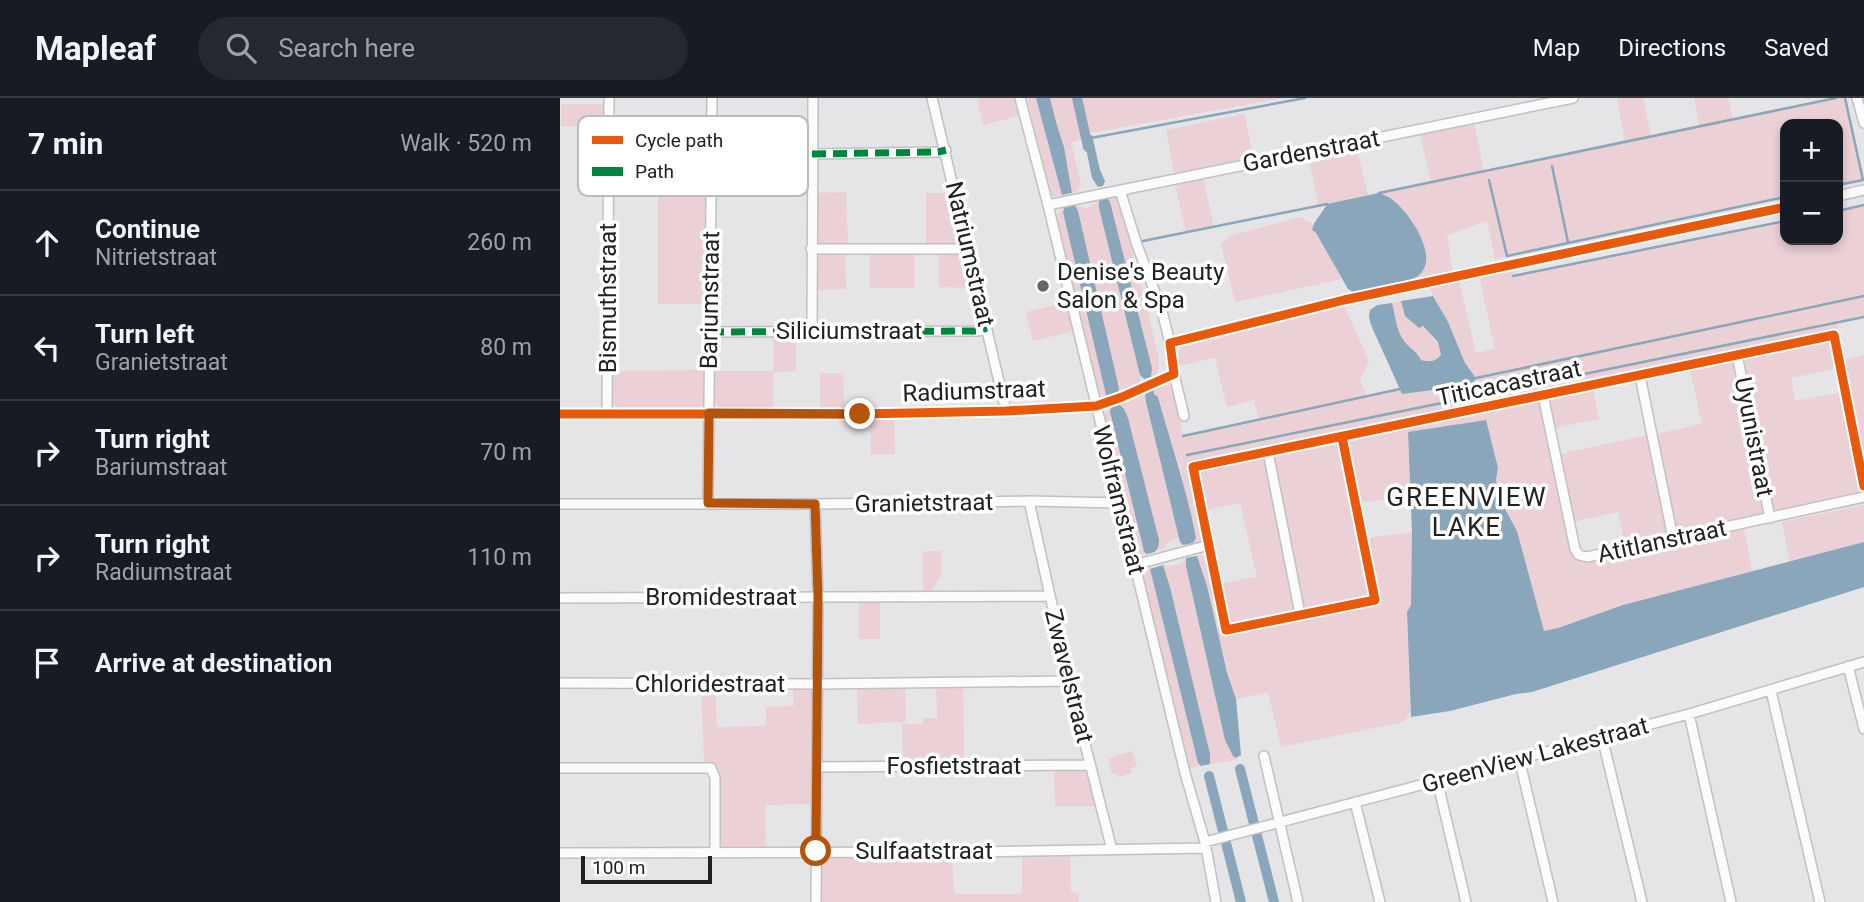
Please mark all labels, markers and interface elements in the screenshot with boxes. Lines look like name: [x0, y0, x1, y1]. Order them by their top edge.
search box: [198, 17, 688, 80]
text: Mapleaf: [35, 29, 156, 68]
icon: search: [222, 29, 260, 67]
text: Search here: [278, 33, 415, 63]
text: Map: [1533, 34, 1580, 62]
text: Directions: [1618, 34, 1726, 62]
text: Saved: [1764, 34, 1829, 62]
legend: [578, 116, 808, 196]
map controls: [1780, 119, 1843, 245]
button: +: [1780, 119, 1843, 182]
street label: Gardenstraat: [1240, 124, 1382, 178]
text: 7 min: [28, 126, 103, 161]
text: Cycle path: [635, 129, 723, 152]
text: Walk · 520 m: [400, 130, 532, 157]
text: Path: [635, 160, 674, 183]
street label: Natriumstraat: [940, 179, 1000, 329]
button: −: [1780, 182, 1843, 245]
text: Continue: [95, 214, 200, 244]
street label: Bismuthstraat: [594, 223, 622, 373]
icon: ahead: [28, 224, 66, 262]
text: 260 m: [467, 229, 532, 256]
street label: Bariumstraat: [695, 231, 725, 369]
text: Nitrietstraat: [95, 244, 217, 271]
place label: Denise's Beauty Salon & Spa: [1057, 258, 1225, 314]
marker: Denise's Beauty Salon & Spa: [1035, 278, 1051, 294]
street label: Siliciumstraat: [776, 317, 922, 345]
text: Turn left: [95, 319, 194, 349]
icon: left: [28, 329, 66, 367]
text: 80 m: [480, 334, 532, 361]
text: Granietstraat: [95, 349, 228, 376]
street label: Titicacastraat: [1434, 354, 1584, 412]
street label: Radiumstraat: [902, 375, 1046, 407]
street label: Uyunistraat: [1729, 375, 1779, 499]
route end: [844, 398, 875, 429]
street label: Wolframstraat: [1087, 423, 1151, 577]
text: Turn right: [95, 424, 210, 454]
icon: right: [28, 434, 66, 472]
text: 70 m: [480, 439, 532, 466]
text: Bariumstraat: [95, 454, 227, 481]
district label: GREENVIEW LAKE: [1386, 482, 1548, 542]
street label: Granietstraat: [854, 488, 994, 518]
street label: Atitlanstraat: [1595, 514, 1729, 568]
text: Turn right: [95, 529, 210, 559]
icon: right: [28, 539, 66, 577]
text: 110 m: [467, 544, 532, 571]
text: Radiumstraat: [95, 559, 232, 586]
street label: Bromidestraat: [645, 583, 797, 611]
street label: Zwavelstraat: [1039, 606, 1099, 746]
icon: arrive: [28, 644, 66, 682]
text: Arrive at destination: [95, 648, 332, 678]
street label: Chloridestraat: [635, 670, 785, 698]
street label: GreenView Lakestraat: [1419, 711, 1651, 799]
street label: Fosfietstraat: [887, 752, 1022, 780]
route start: [800, 835, 831, 866]
street label: Sulfaatstraat: [855, 837, 993, 865]
scale bar: [581, 853, 712, 885]
text: 100 m: [592, 856, 645, 879]

